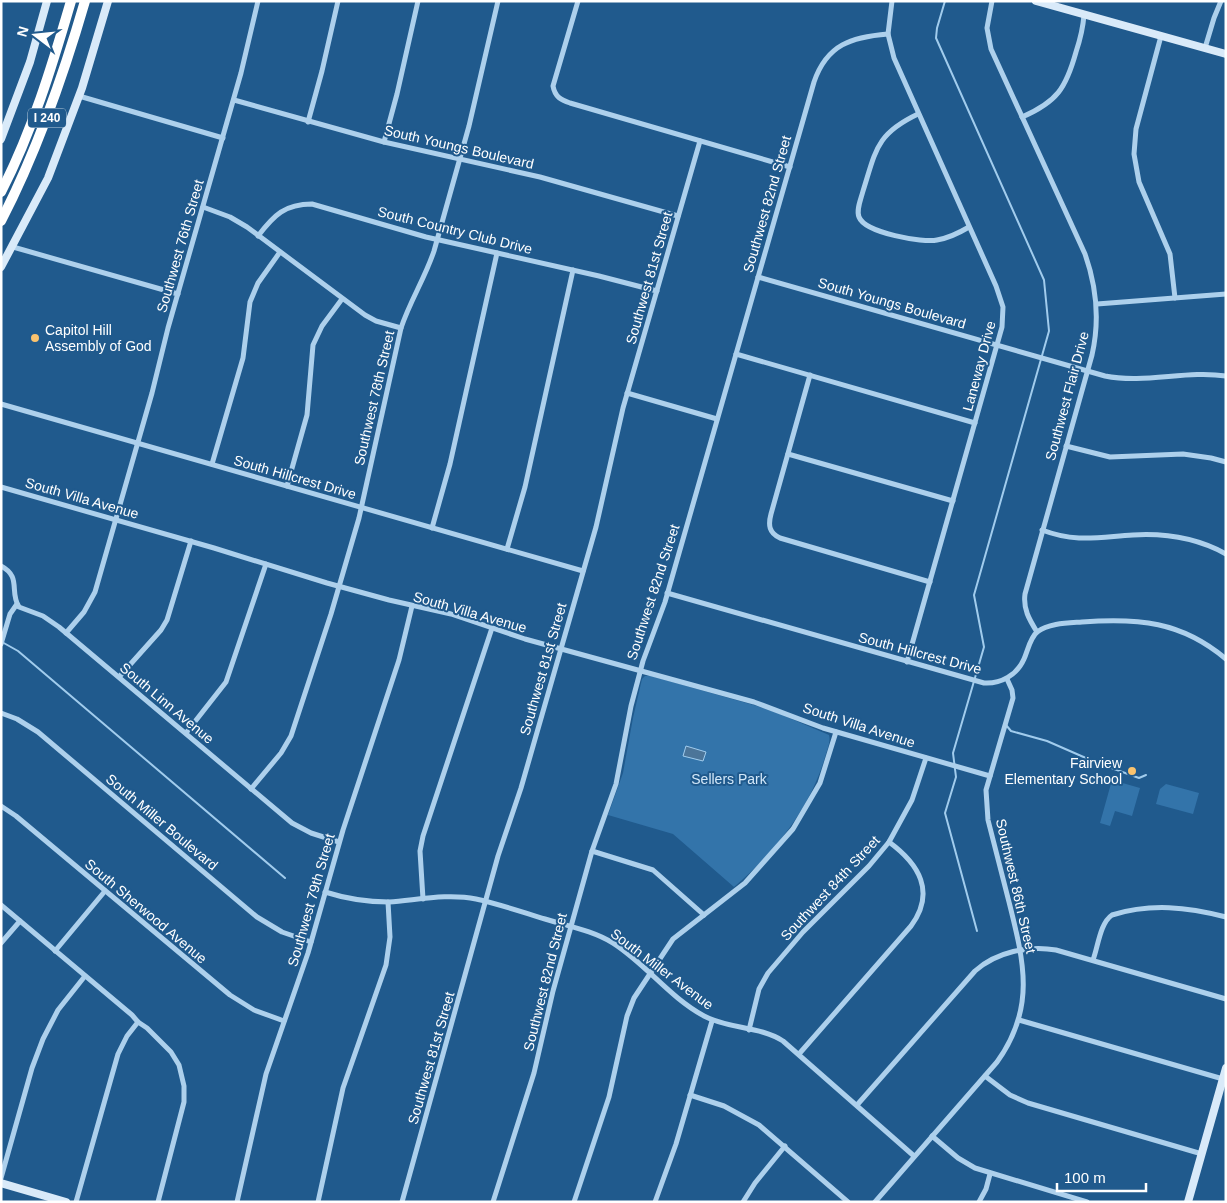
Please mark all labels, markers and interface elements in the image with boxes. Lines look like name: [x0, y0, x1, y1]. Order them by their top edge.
north arrow: [10, 10, 60, 60]
text: N: [13, 24, 32, 38]
road number: I 240: [28, 109, 66, 128]
street label: South Youngs Boulevard: [382, 122, 536, 172]
street label: Southwest 82nd Street: [740, 134, 794, 274]
street label: Southwest 76th Street: [153, 177, 207, 314]
street label: South Country Club Drive: [376, 203, 534, 257]
street label: Southwest 81st Street: [622, 210, 676, 346]
street label: South Youngs Boulevard: [816, 274, 968, 332]
street label: Laneway Drive: [959, 319, 999, 413]
place label: Capitol Hill Assembly of God: [45, 322, 152, 354]
street label: Southwest 78th Street: [351, 329, 397, 467]
street label: Southwest Flair Drive: [1042, 329, 1092, 462]
marker: Capitol Hill Assembly of God: [29, 332, 41, 344]
street label: South Hillcrest Drive: [232, 452, 358, 502]
street label: South Villa Avenue: [24, 474, 141, 522]
street label: Southwest 82nd Street: [624, 522, 683, 662]
street label: South Villa Avenue: [412, 588, 529, 636]
street label: Southwest 81st Street: [516, 601, 570, 737]
street label: South Hillcrest Drive: [857, 629, 984, 677]
street label: South Linn Avenue: [117, 659, 217, 747]
street label: South Villa Avenue: [801, 699, 917, 751]
place label: Fairview Elementary School: [1004, 755, 1123, 787]
marker: Fairview Elementary School: [1126, 765, 1138, 777]
street label: South Miller Boulevard: [103, 771, 221, 873]
park label: Sellers Park: [691, 771, 768, 787]
street label: Southwest 86th Street: [993, 817, 1039, 955]
street label: Southwest 79th Street: [284, 831, 338, 968]
street label: Southwest 84th Street: [777, 832, 883, 944]
street label: South Sherwood Avenue: [82, 855, 210, 967]
street label: Southwest 82nd Street: [520, 911, 570, 1053]
street label: South Miller Avenue: [608, 925, 717, 1013]
street label: Southwest 81st Street: [404, 990, 458, 1126]
scale bar: [1057, 1160, 1146, 1192]
text: 100 m: [1064, 1169, 1106, 1186]

